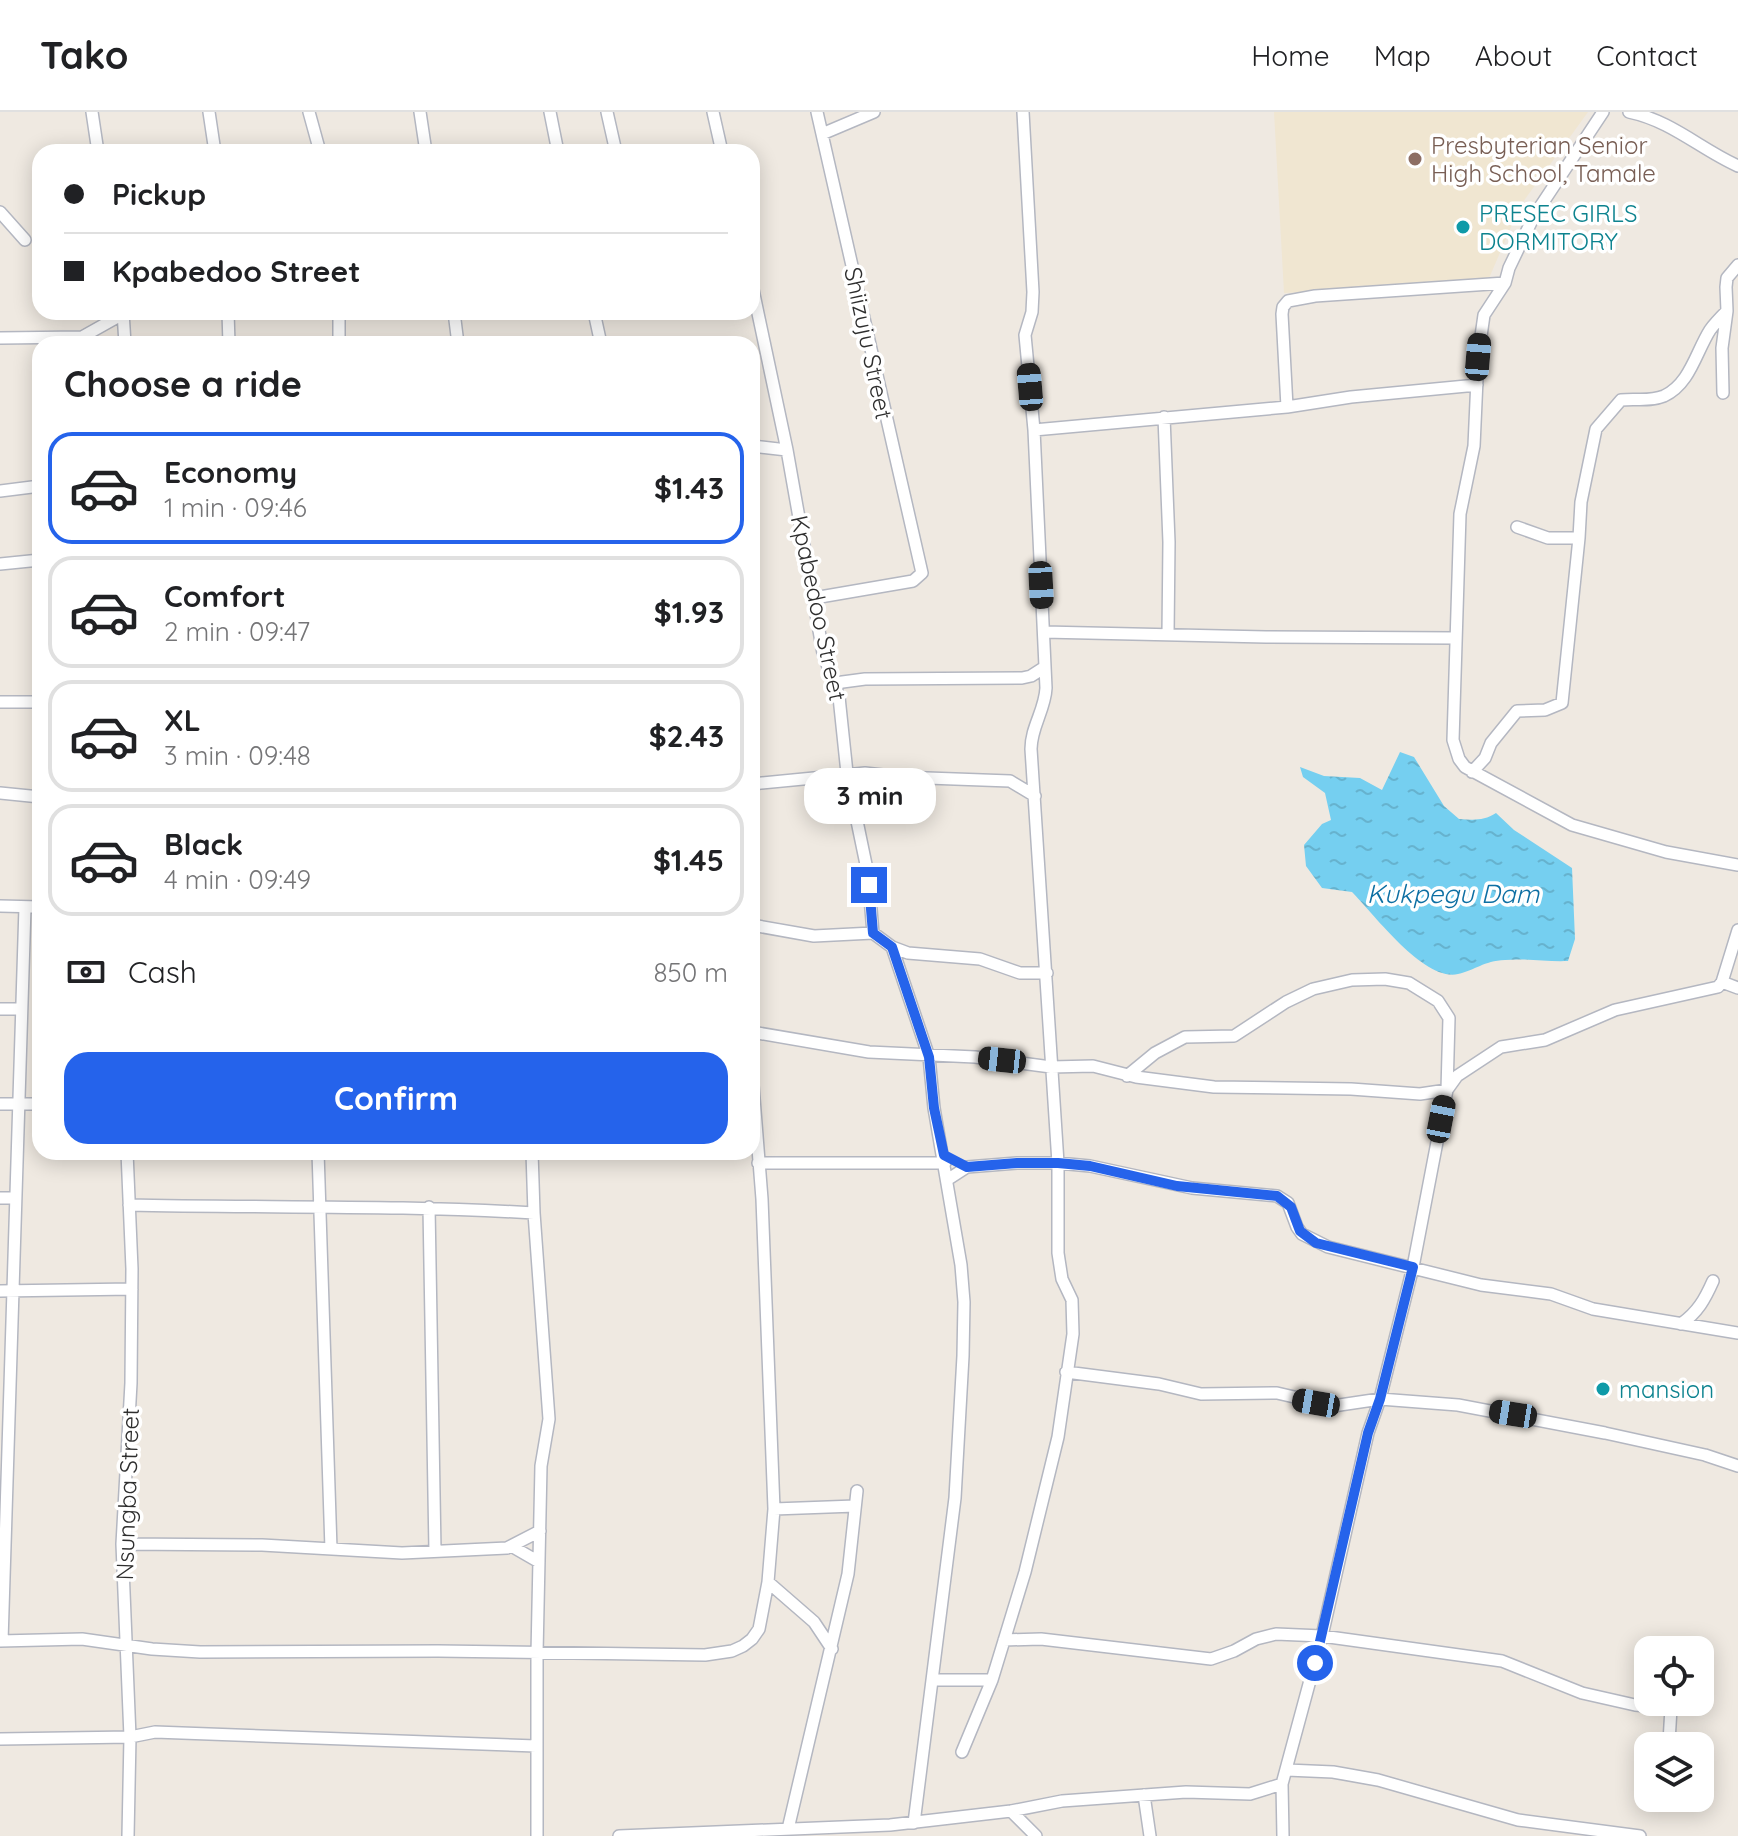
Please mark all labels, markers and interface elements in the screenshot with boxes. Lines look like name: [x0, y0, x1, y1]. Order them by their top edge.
text: Tako: [40, 31, 128, 79]
text: Home: [1251, 38, 1330, 73]
text: Map: [1374, 38, 1431, 73]
text: About: [1475, 38, 1552, 73]
text: Contact: [1596, 38, 1698, 73]
place label: Presbyterian Senior High School, Tamale: [1431, 130, 1656, 188]
marker: Presbyterian Senior High School, Tamale: [1406, 150, 1424, 168]
text: Pickup: [112, 175, 206, 213]
place label: PRESEC GIRLS DORMITORY: [1479, 198, 1637, 256]
marker: PRESEC GIRLS DORMITORY: [1454, 218, 1472, 236]
text: Kpabedoo Street: [112, 252, 361, 290]
street label: Shiizuju Street: [838, 264, 900, 422]
car: [1464, 332, 1492, 382]
text: Choose a ride: [64, 361, 302, 406]
car: [1016, 362, 1044, 412]
icon: car: [68, 452, 140, 524]
text: Economy: [164, 453, 297, 491]
text: $1.43: [654, 469, 724, 507]
text: 1 min · 09:46: [164, 491, 307, 524]
street label: Kpabedoo Street: [785, 512, 853, 704]
car: [1028, 560, 1054, 610]
icon: car: [68, 576, 140, 648]
text: Comfort: [164, 577, 285, 615]
text: $1.93: [654, 593, 724, 631]
text: 2 min · 09:47: [164, 615, 310, 648]
icon: car: [68, 700, 140, 772]
text: XL: [164, 701, 201, 739]
text: $2.43: [649, 717, 724, 755]
text: 3 min · 09:48: [164, 739, 311, 772]
callout: 3 min: [803, 769, 935, 825]
text: 3 min: [837, 779, 903, 812]
icon: car: [68, 824, 140, 896]
text: Black: [164, 825, 243, 863]
text: $1.45: [653, 841, 724, 879]
text: 4 min · 09:49: [164, 863, 311, 896]
route end: [851, 867, 887, 903]
water label: Kukpegu Dam: [1367, 877, 1540, 910]
icon: cash: [64, 950, 108, 994]
text: Cash: [128, 953, 197, 991]
text: 850 m: [654, 956, 728, 989]
car: [977, 1046, 1027, 1074]
button: Confirm: [64, 1052, 728, 1144]
car: [1425, 1093, 1457, 1145]
place label: mansion: [1619, 1374, 1714, 1404]
marker: mansion: [1594, 1380, 1612, 1398]
car: [1290, 1387, 1342, 1419]
car: [1487, 1398, 1539, 1430]
street label: Nsungba Street: [109, 1407, 145, 1581]
map controls: [1634, 1636, 1714, 1812]
button: locate: [1634, 1636, 1714, 1716]
route start: [1297, 1645, 1333, 1681]
button: layers: [1634, 1732, 1714, 1812]

